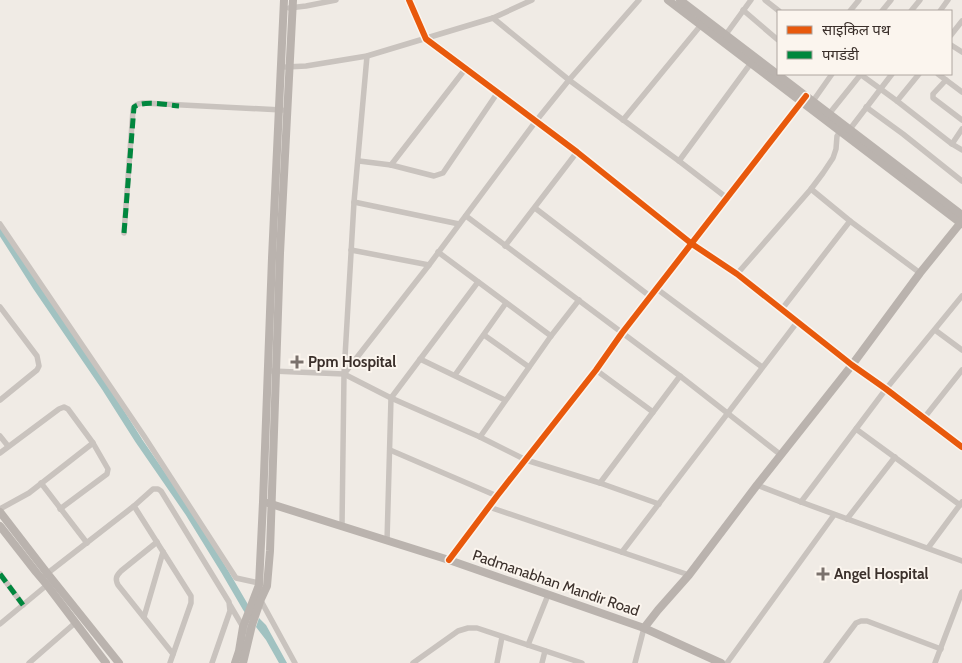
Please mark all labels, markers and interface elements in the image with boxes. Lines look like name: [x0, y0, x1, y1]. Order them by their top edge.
legend: [777, 10, 952, 75]
text: साइकिल पथ: [822, 21, 891, 39]
text: पगडंडी: [822, 46, 860, 64]
place label: Ppm Hospital: [308, 353, 396, 371]
marker: Ppm Hospital: [290, 355, 304, 369]
street label: Padmanabhan Mandir Road: [470, 546, 642, 620]
place label: Angel Hospital: [834, 565, 929, 583]
marker: Angel Hospital: [816, 567, 830, 581]

